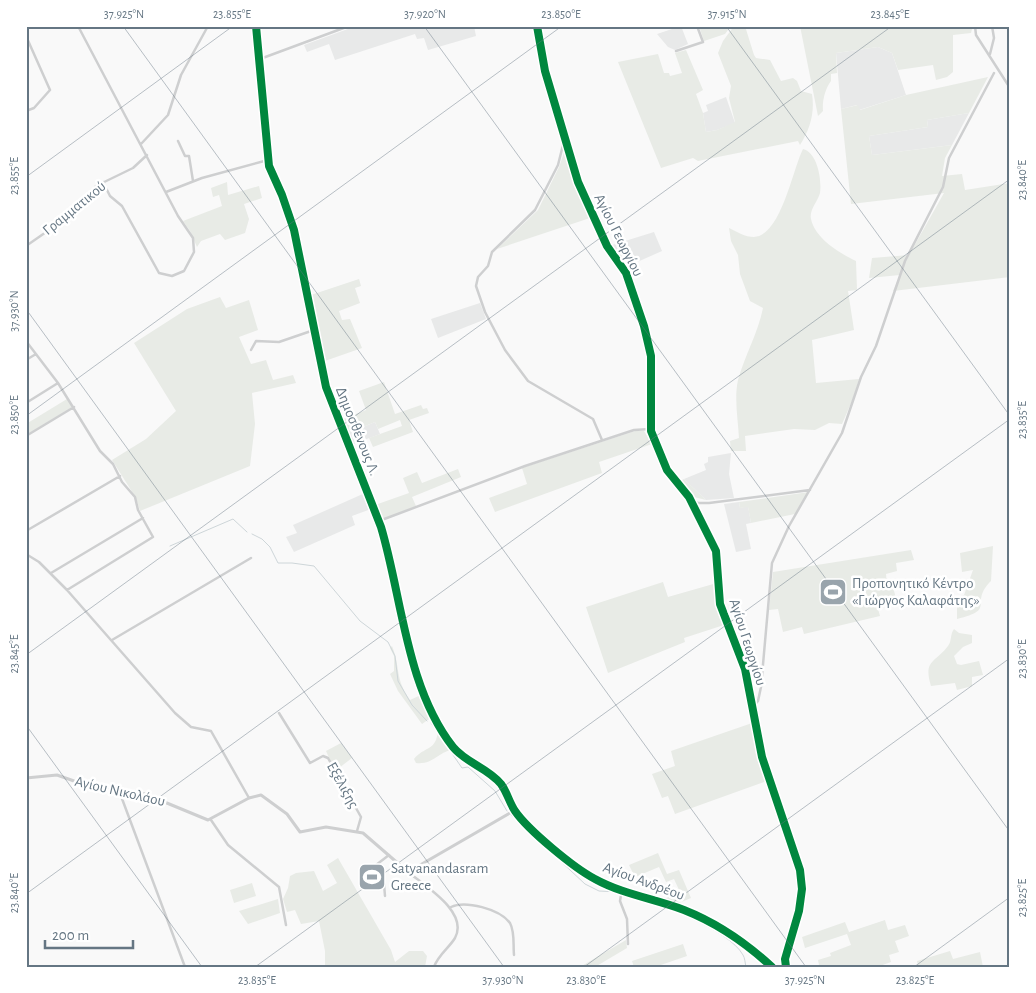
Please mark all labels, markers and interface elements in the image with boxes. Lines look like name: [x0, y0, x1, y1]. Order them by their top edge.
text: 37.925°N: [104, 8, 144, 20]
text: 23.855°E: [213, 8, 251, 20]
text: 37.920°N: [404, 8, 446, 20]
text: 23.850°E: [541, 8, 581, 20]
text: 37.915°N: [707, 8, 747, 20]
text: 23.845°E: [871, 8, 910, 20]
text: 23.855°E: [8, 157, 20, 195]
text: 23.840°E: [1016, 160, 1028, 200]
street label: Γραμματικού: [40, 179, 109, 238]
street label: Αγίου Γεωργίου: [591, 192, 646, 279]
text: 37.930°N: [8, 290, 20, 332]
street label: Δημοσθένους Λ.: [333, 385, 382, 478]
text: 23.850°E: [8, 395, 20, 435]
text: 23.835°E: [1016, 401, 1028, 439]
place label: Προπονητικό Κέντρο «Γιώργος Καλαφάτης»: [852, 576, 980, 608]
sports icon: Προπονητικό Κέντρο «Γιώργος Καλαφάτης»: [818, 577, 848, 607]
street label: Αγίου Γεωργίου: [726, 597, 769, 687]
text: 23.845°E: [8, 634, 20, 673]
text: 23.830°E: [1016, 639, 1028, 679]
street label: Εξέλιξης: [324, 760, 361, 811]
street label: Αγίου Νικολάου: [73, 774, 167, 809]
street label: Αγίου Ανδρέου: [601, 860, 687, 903]
place label: Satyanandasram Greece: [391, 861, 488, 893]
sports icon: Satyanandasram Greece: [357, 862, 387, 892]
text: 23.840°E: [8, 873, 20, 913]
text: 23.825°E: [1016, 878, 1028, 917]
scale bar: [45, 918, 132, 950]
text: 200 m: [52, 928, 89, 943]
text: 23.835°E: [238, 974, 276, 986]
text: 37.930°N: [482, 974, 524, 986]
text: 23.830°E: [566, 974, 606, 986]
text: 37.925°N: [785, 974, 825, 986]
text: 23.825°E: [896, 974, 935, 986]

